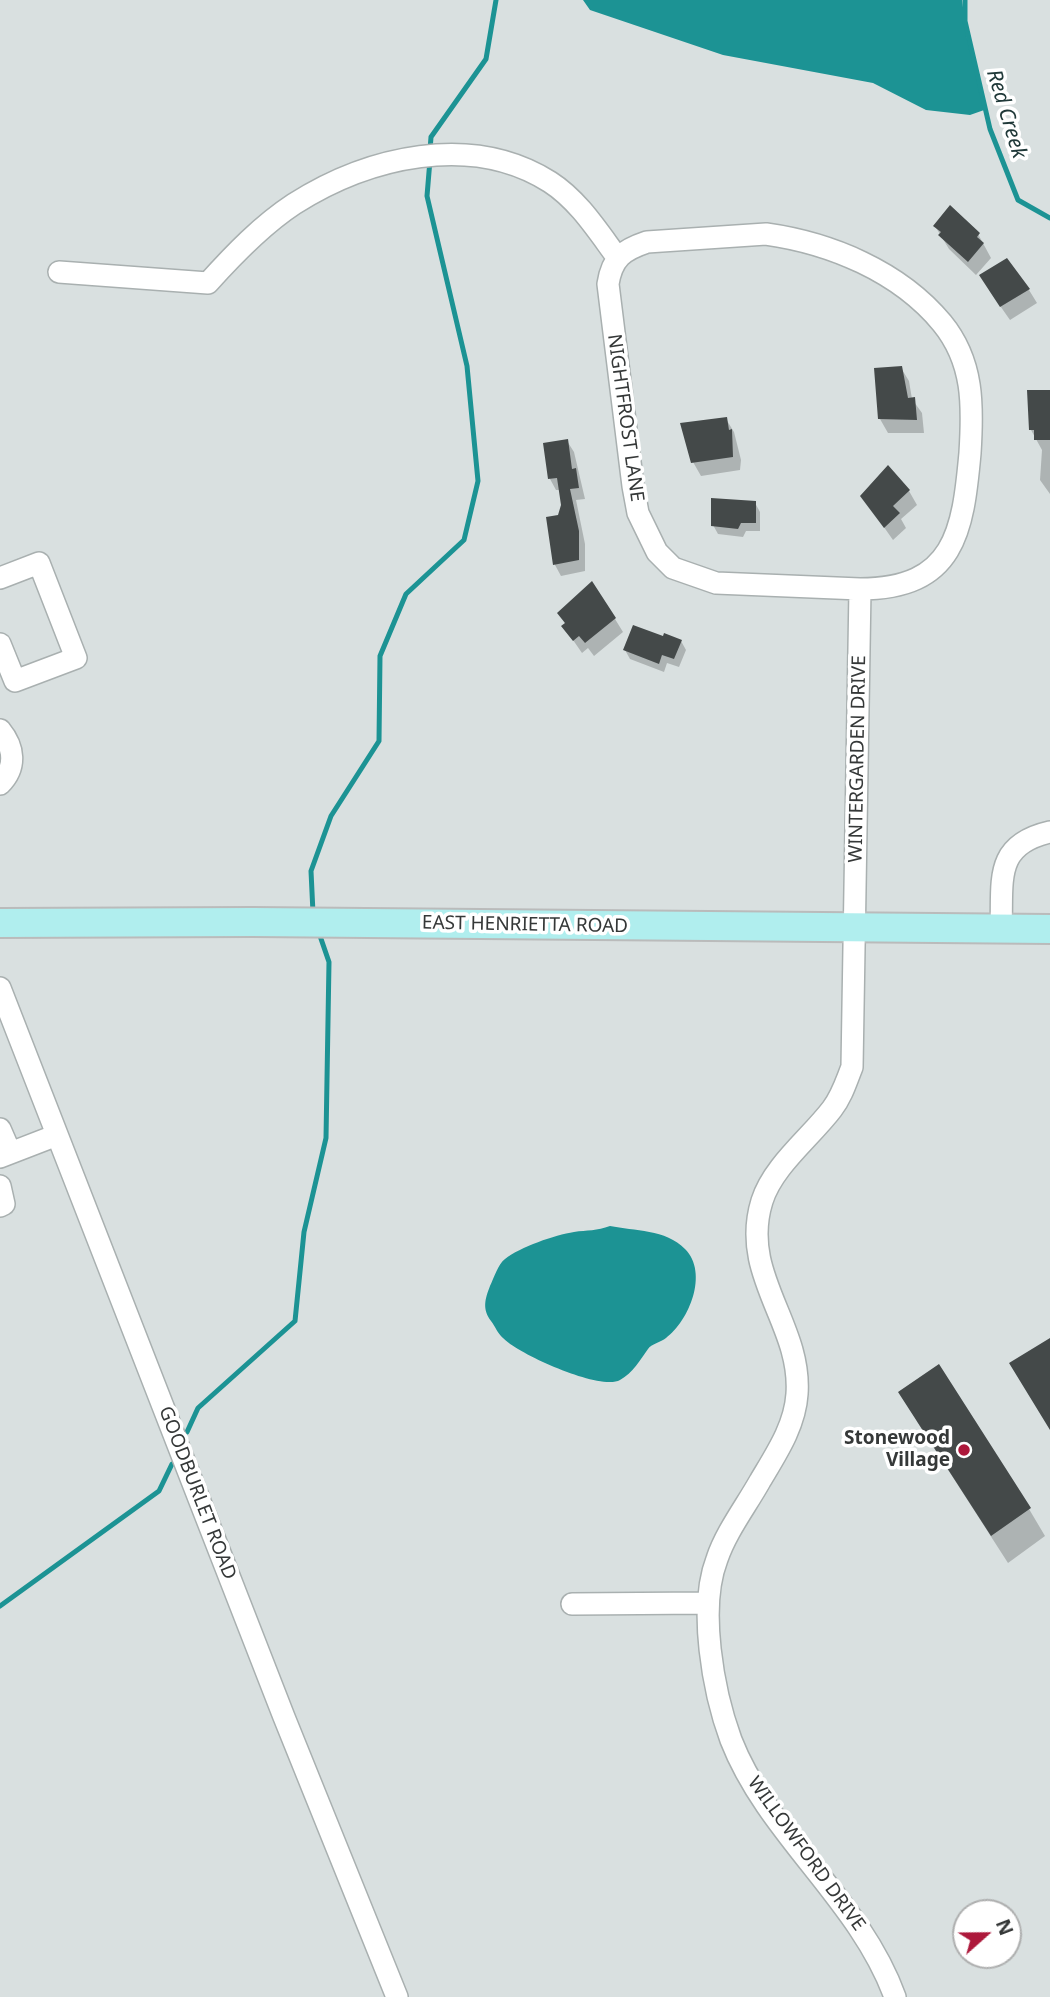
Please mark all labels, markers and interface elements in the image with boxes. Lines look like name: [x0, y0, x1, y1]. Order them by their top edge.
water label: Red Creek: [981, 66, 1031, 162]
street label: NIGHTFROST LANE: [602, 333, 648, 503]
street label: WINTERGARDEN DRIVE: [845, 655, 871, 863]
street label: EAST HENRIETTA ROAD: [422, 912, 628, 938]
street label: GOODBURLET ROAD: [153, 1403, 241, 1583]
place label: Stonewood Village: [844, 1428, 950, 1472]
marker: Stonewood Village: [956, 1442, 972, 1458]
street label: WILLOWFORD DRIVE: [742, 1772, 870, 1936]
north arrow: [952, 1899, 1022, 1969]
text: N: [990, 1915, 1020, 1939]

